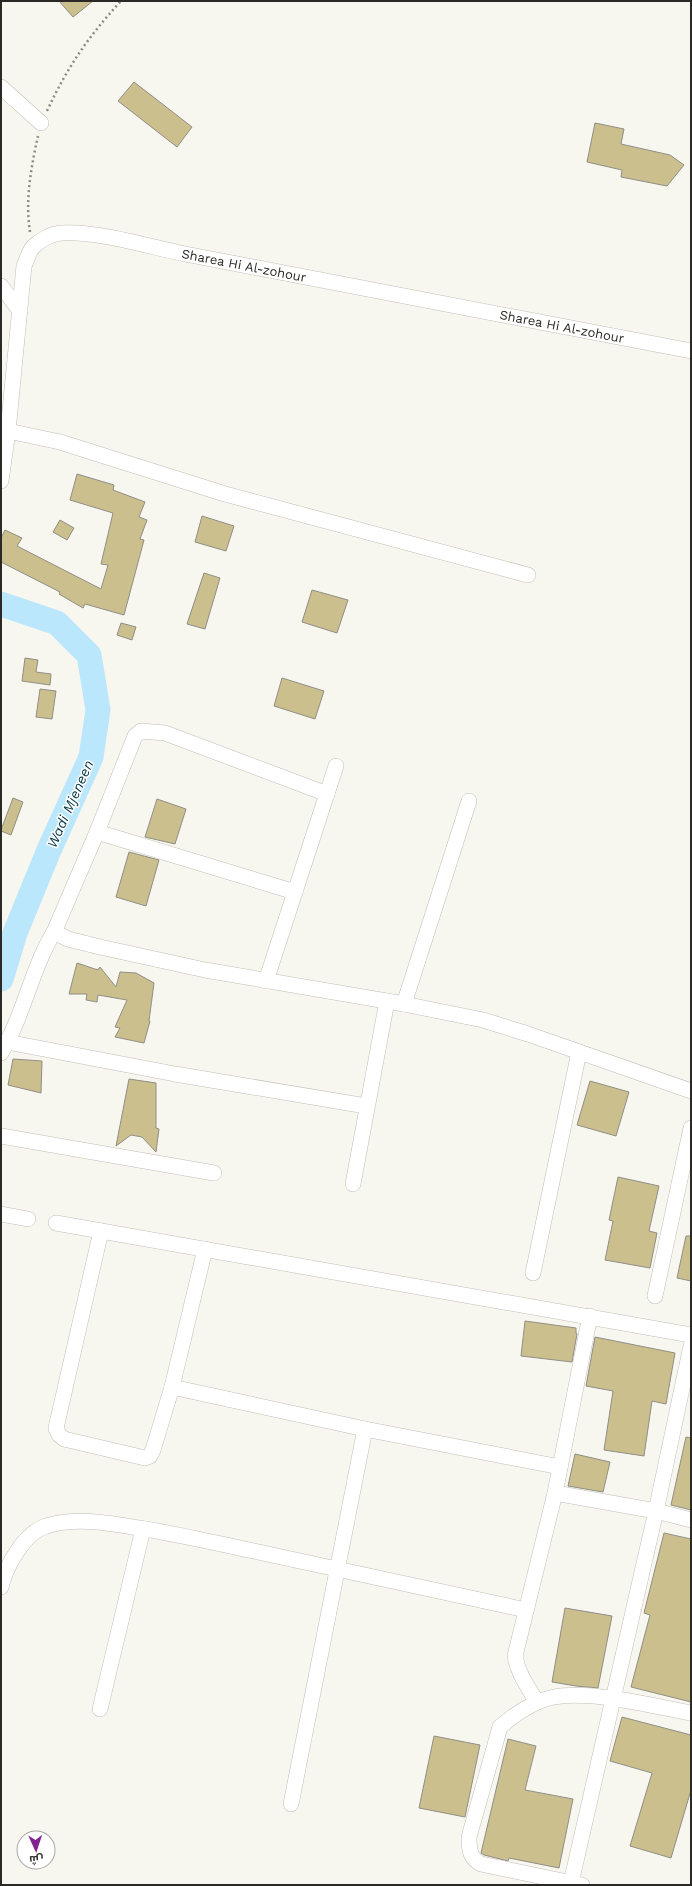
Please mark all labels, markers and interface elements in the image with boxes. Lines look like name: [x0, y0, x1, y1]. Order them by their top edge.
street label: Sharea Hi Al-zohour: [180, 246, 307, 285]
street label: Sharea Hi Al-zohour: [498, 307, 625, 346]
water label: Wadi Mjeneen: [44, 758, 96, 850]
north arrow: [16, 1830, 56, 1870]
text: ش: [29, 1853, 44, 1866]

